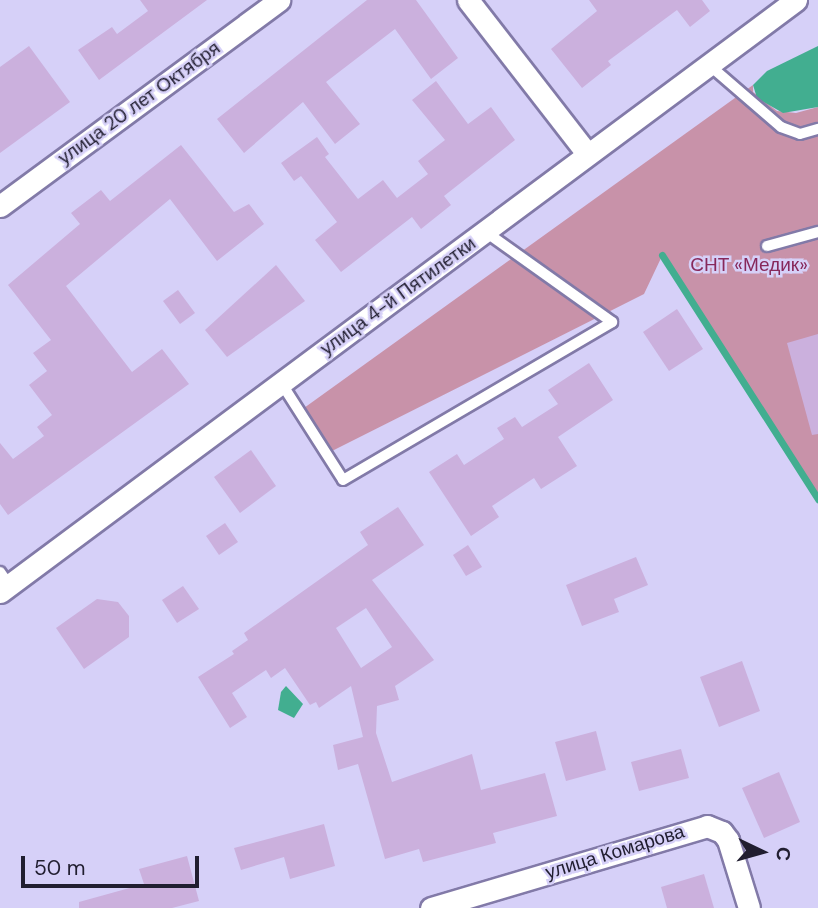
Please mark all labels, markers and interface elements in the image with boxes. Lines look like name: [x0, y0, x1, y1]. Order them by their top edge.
street label: улица 20 лет Октября: [54, 37, 224, 169]
street label: улица 4-й Пятилетки: [316, 232, 480, 360]
park label: СНТ «Медик»: [690, 254, 808, 276]
north arrow: [727, 817, 797, 887]
street label: улица Комарова: [543, 820, 687, 884]
scale bar: [24, 842, 203, 886]
text: С: [770, 846, 796, 862]
text: 50 m: [34, 854, 85, 882]

